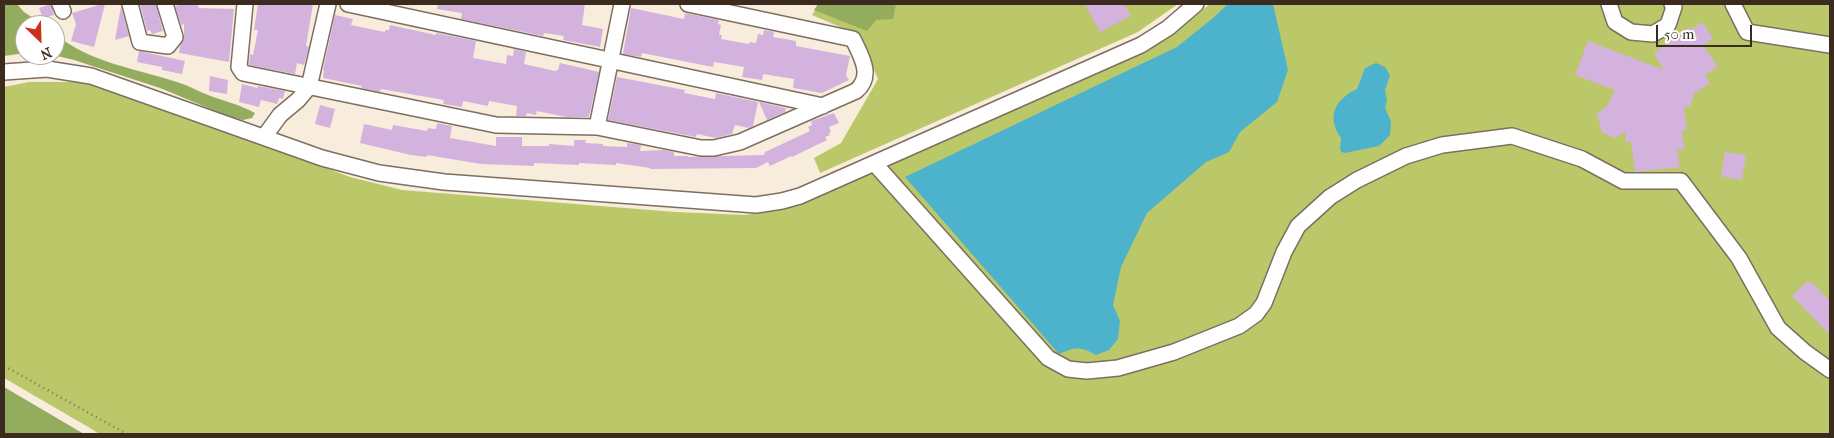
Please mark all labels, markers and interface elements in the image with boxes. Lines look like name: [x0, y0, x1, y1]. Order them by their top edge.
north arrow: [15, 15, 65, 65]
scale bar: [1659, 15, 1755, 47]
text: 50 m: [1664, 25, 1694, 43]
text: N: [38, 43, 54, 63]

